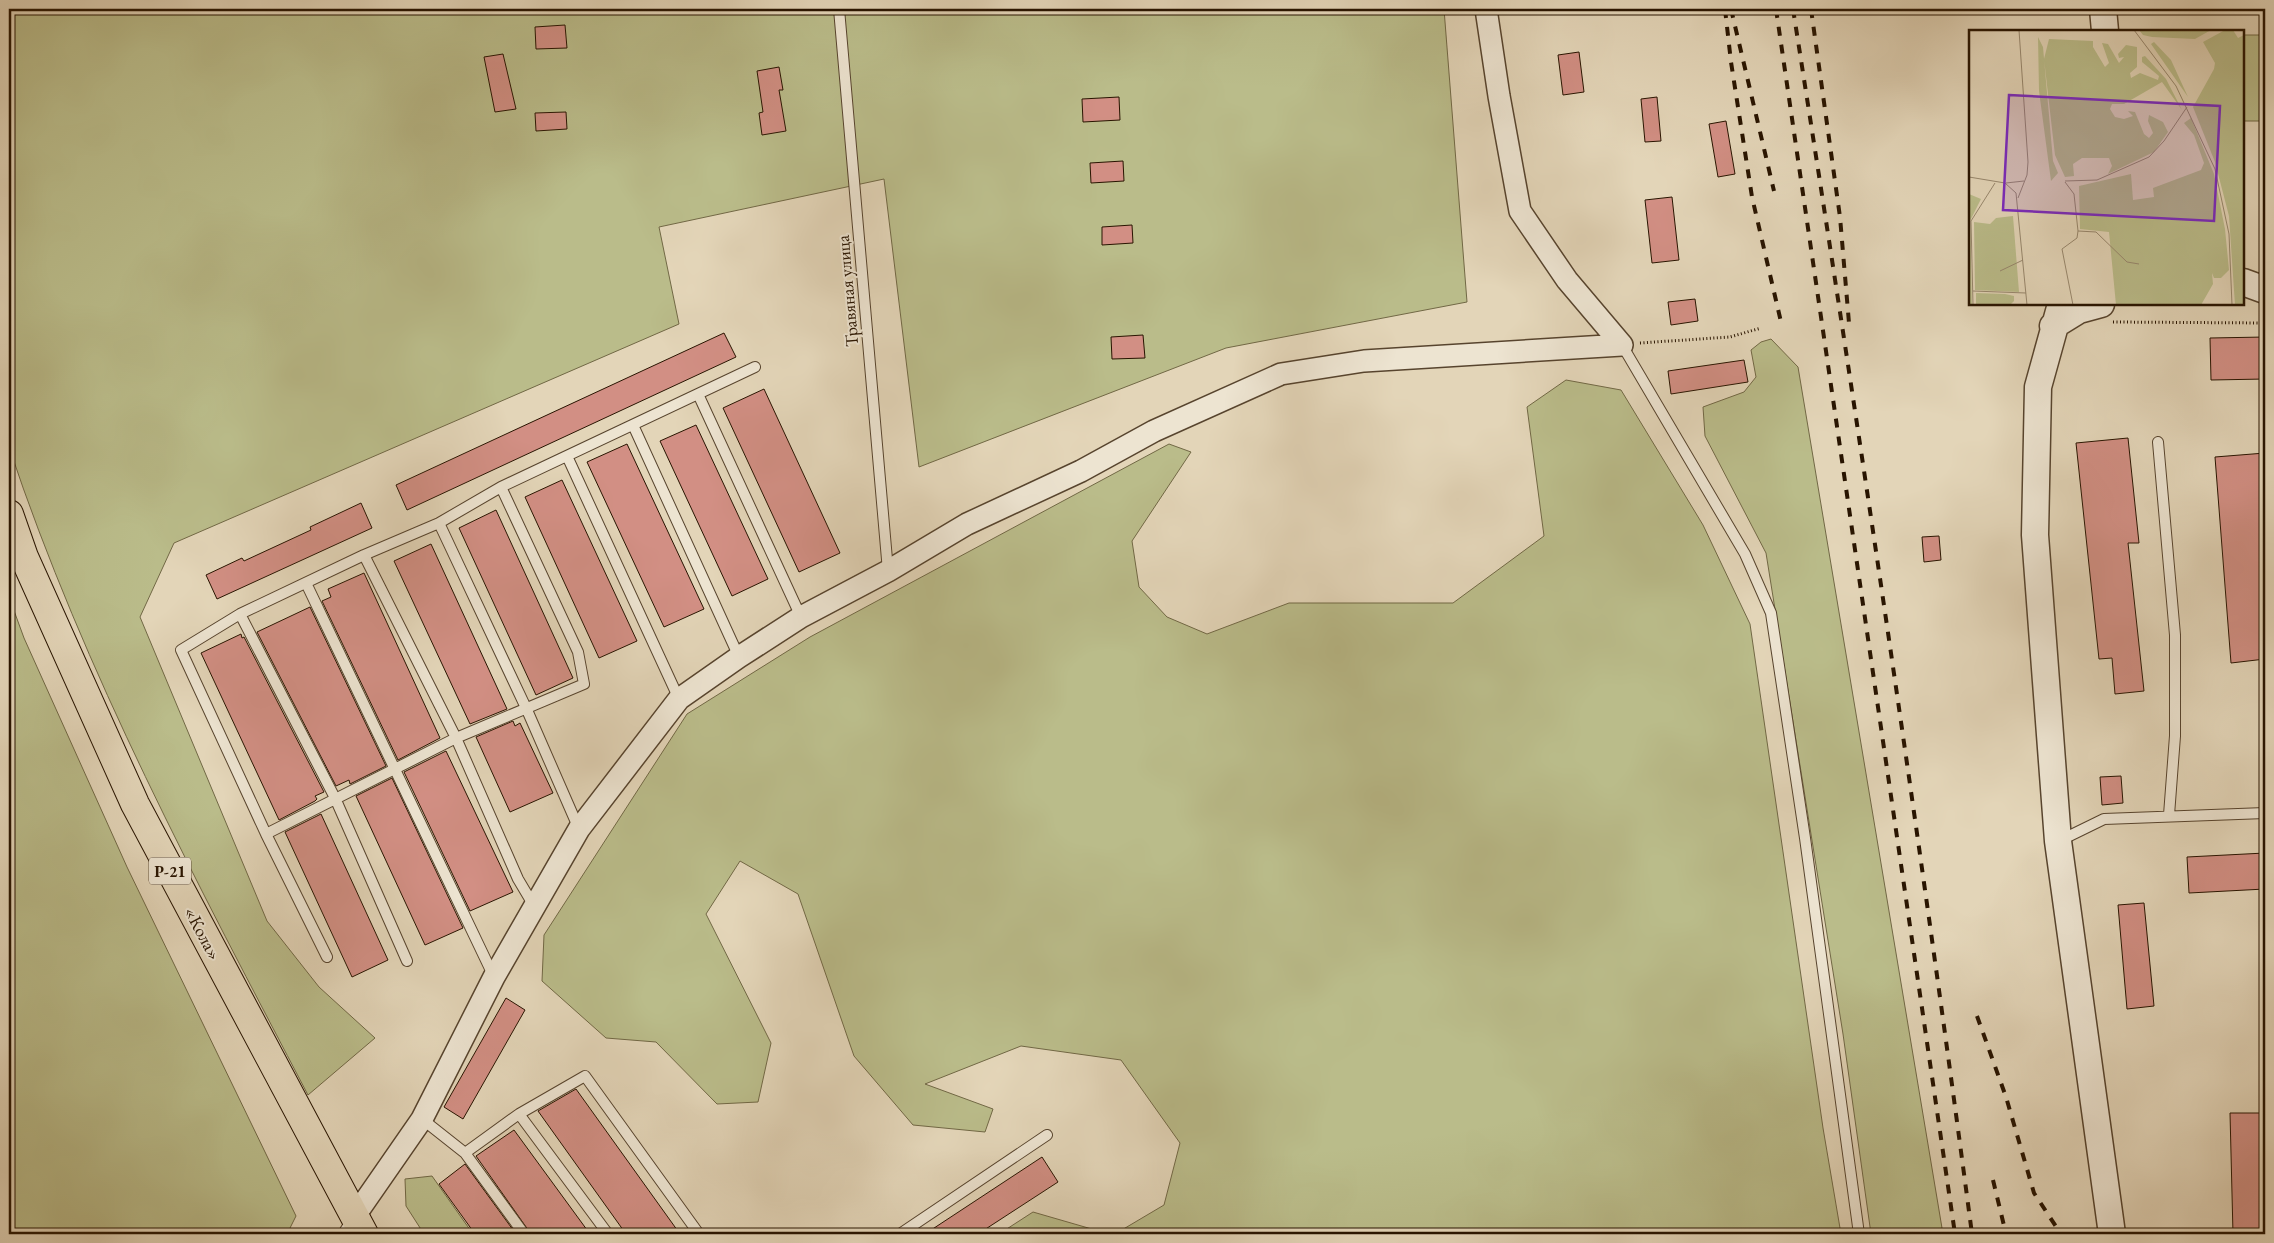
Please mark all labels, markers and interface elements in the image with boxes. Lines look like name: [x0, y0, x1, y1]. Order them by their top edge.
inset map: [1969, 30, 2244, 305]
street label: Травяная улица: [831, 233, 863, 348]
road number: Р-21: [149, 858, 191, 884]
street label: «Кола»: [179, 902, 227, 964]

